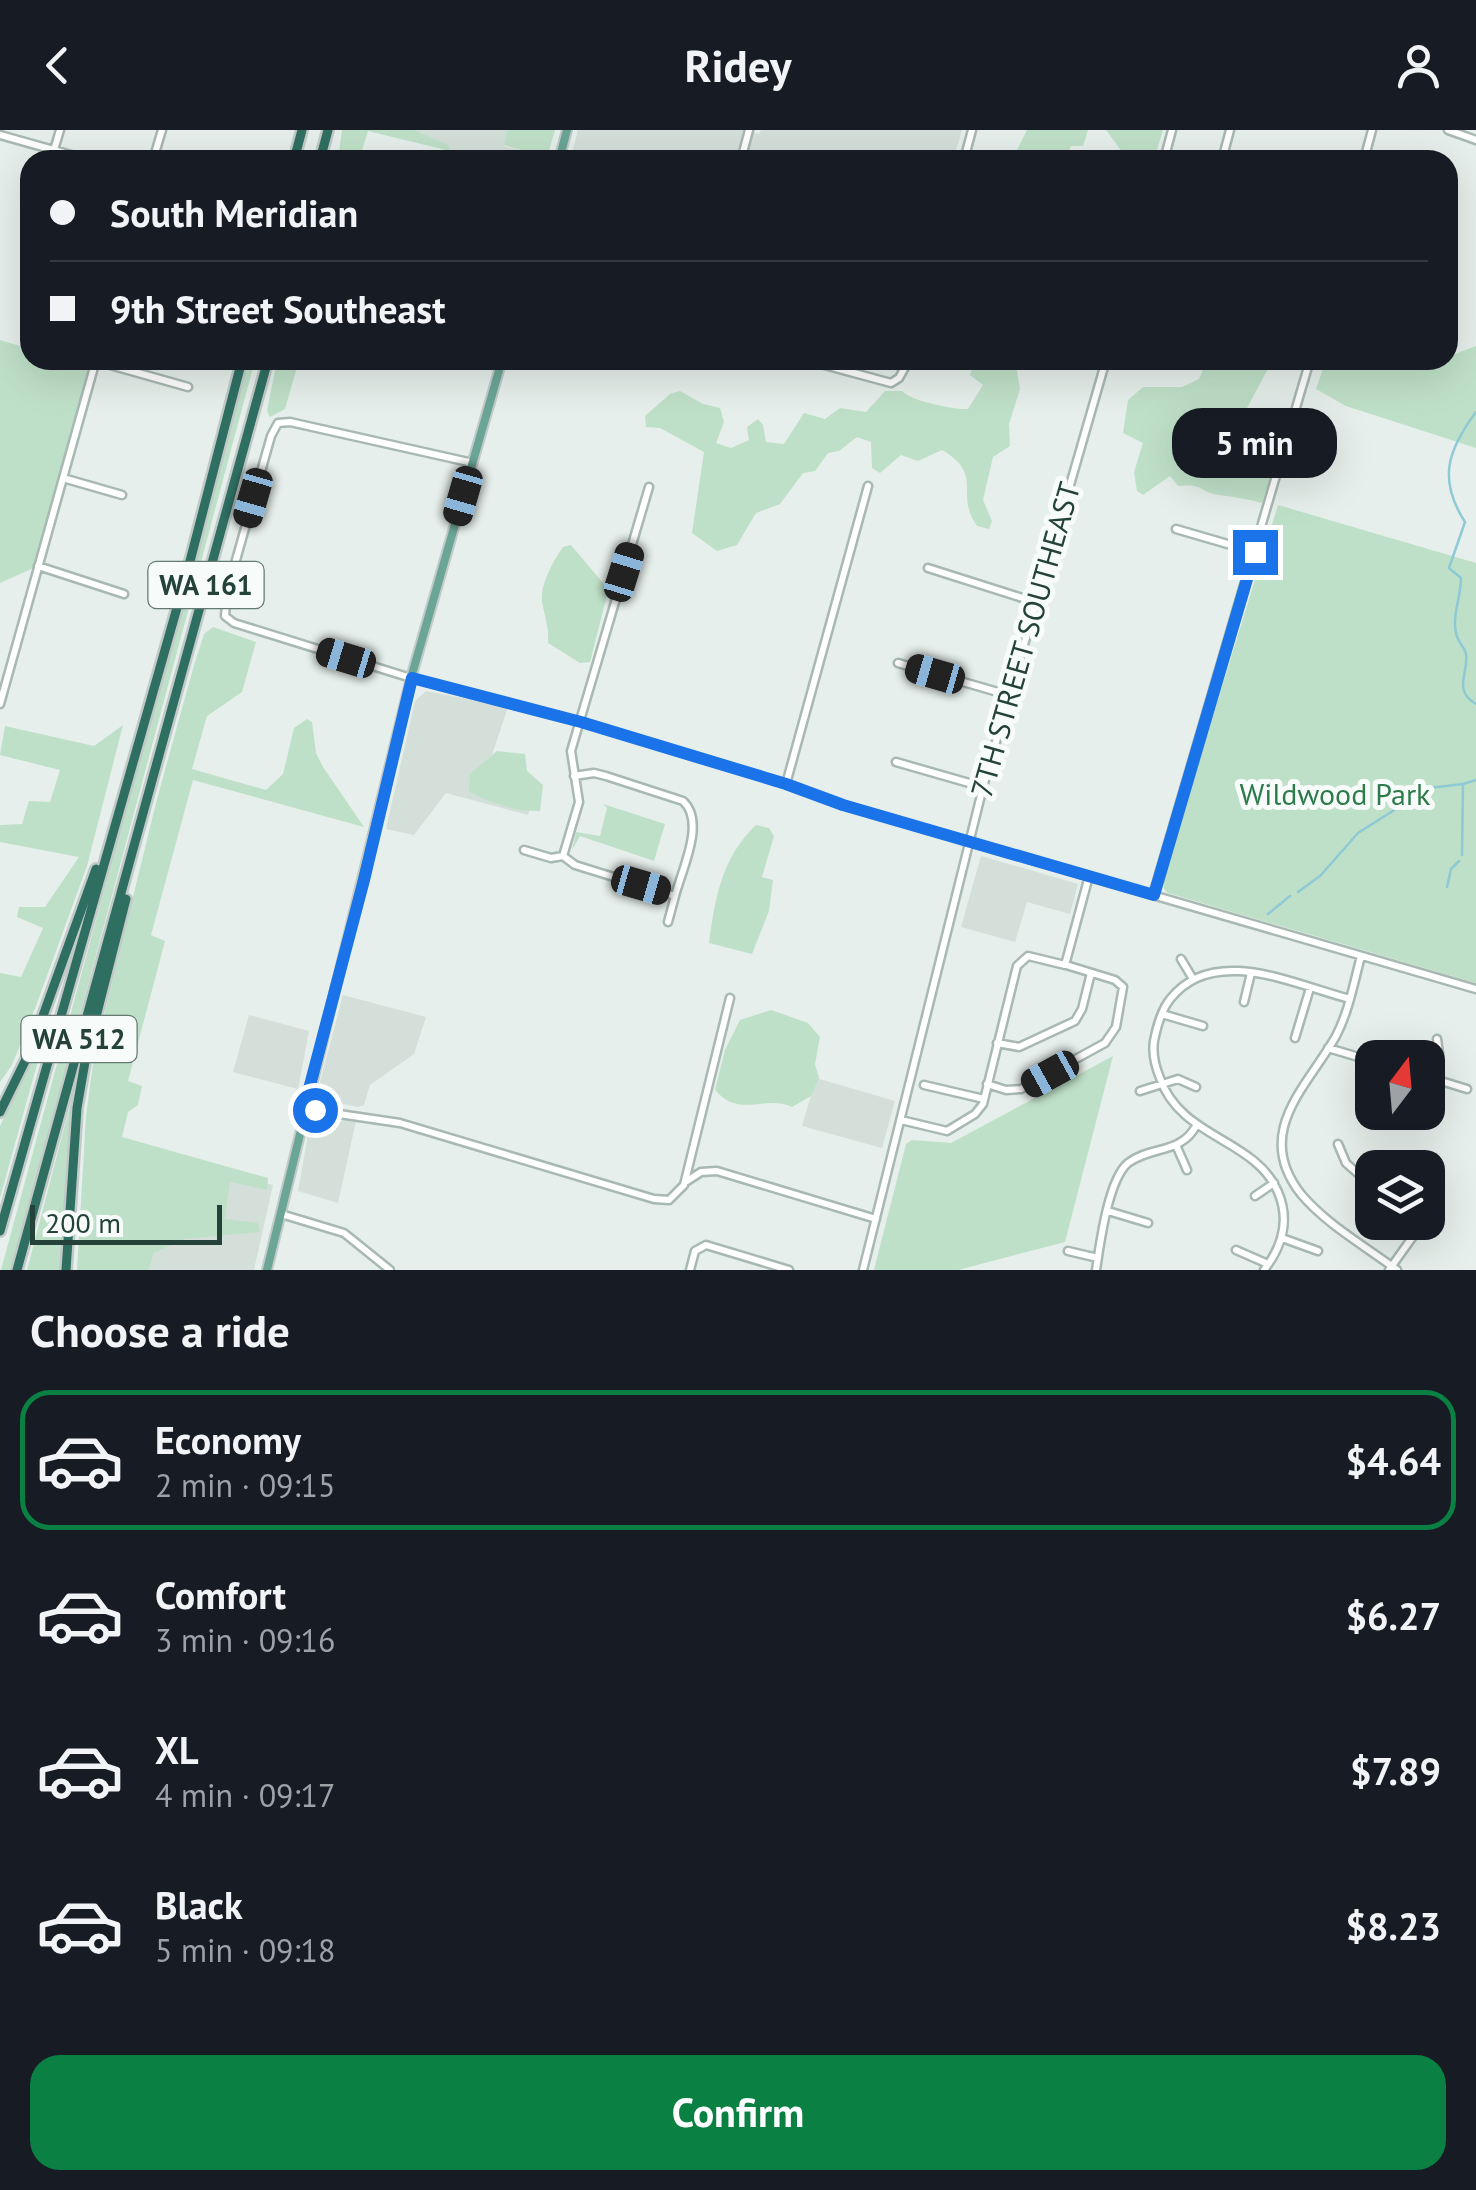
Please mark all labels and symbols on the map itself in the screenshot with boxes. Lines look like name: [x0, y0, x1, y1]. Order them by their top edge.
callout: 5 min: [1172, 407, 1338, 477]
car: [440, 463, 486, 529]
car: [230, 465, 276, 531]
street label: 7TH STREET SOUTHEAST: [961, 477, 1088, 802]
route end: [1233, 530, 1278, 575]
car: [601, 539, 647, 605]
road number: WA 161: [148, 562, 264, 608]
car: [313, 635, 379, 681]
car: [902, 651, 968, 697]
park label: Wildwood Park: [1240, 774, 1431, 813]
car: [608, 862, 674, 908]
road number: WA 512: [22, 1016, 136, 1062]
north arrow: [1355, 1040, 1445, 1130]
car: [1016, 1046, 1084, 1102]
route start: [293, 1088, 338, 1133]
scale bar: [30, 1200, 222, 1244]

